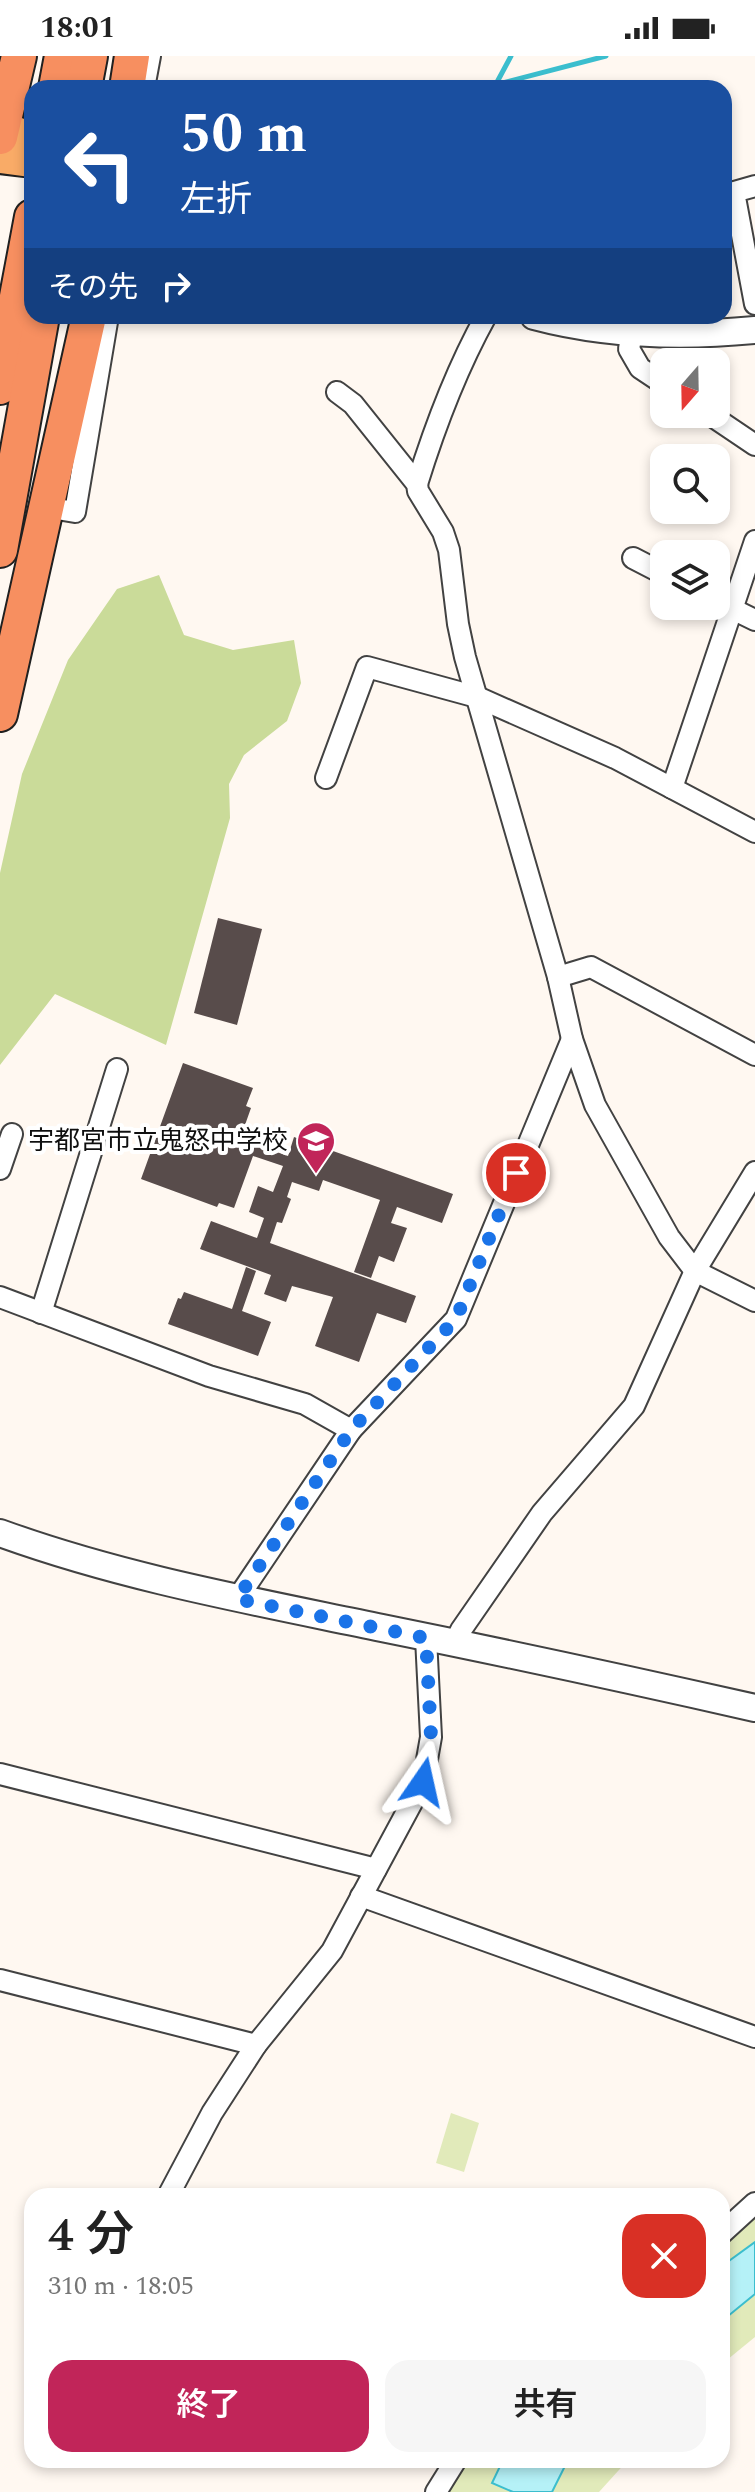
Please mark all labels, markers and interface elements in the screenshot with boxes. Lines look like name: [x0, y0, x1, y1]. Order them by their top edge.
text: 18:01: [40, 5, 115, 51]
text: 50 m: [180, 92, 307, 177]
icon: left: [48, 112, 152, 216]
text: 左折: [180, 173, 252, 228]
icon: right: [154, 264, 198, 308]
text: その先: [48, 265, 138, 311]
north arrow: [650, 348, 730, 428]
map controls: [650, 348, 730, 620]
button: search: [650, 444, 730, 524]
button: layers: [650, 540, 730, 620]
school or university icon: 宇都宮市立鬼怒中学校: [295, 1120, 337, 1175]
place label: 宇都宮市立鬼怒中学校: [28, 1121, 288, 1161]
pin: [482, 1139, 550, 1207]
icon: arrive: [494, 1151, 538, 1195]
position arrow: [381, 1740, 465, 1824]
text: 4 分: [48, 2199, 134, 2272]
button: close: [622, 2214, 706, 2298]
text: 310 m · 18:05: [48, 2266, 194, 2306]
button: 終了: [48, 2360, 369, 2452]
button: 共有: [385, 2360, 706, 2452]

